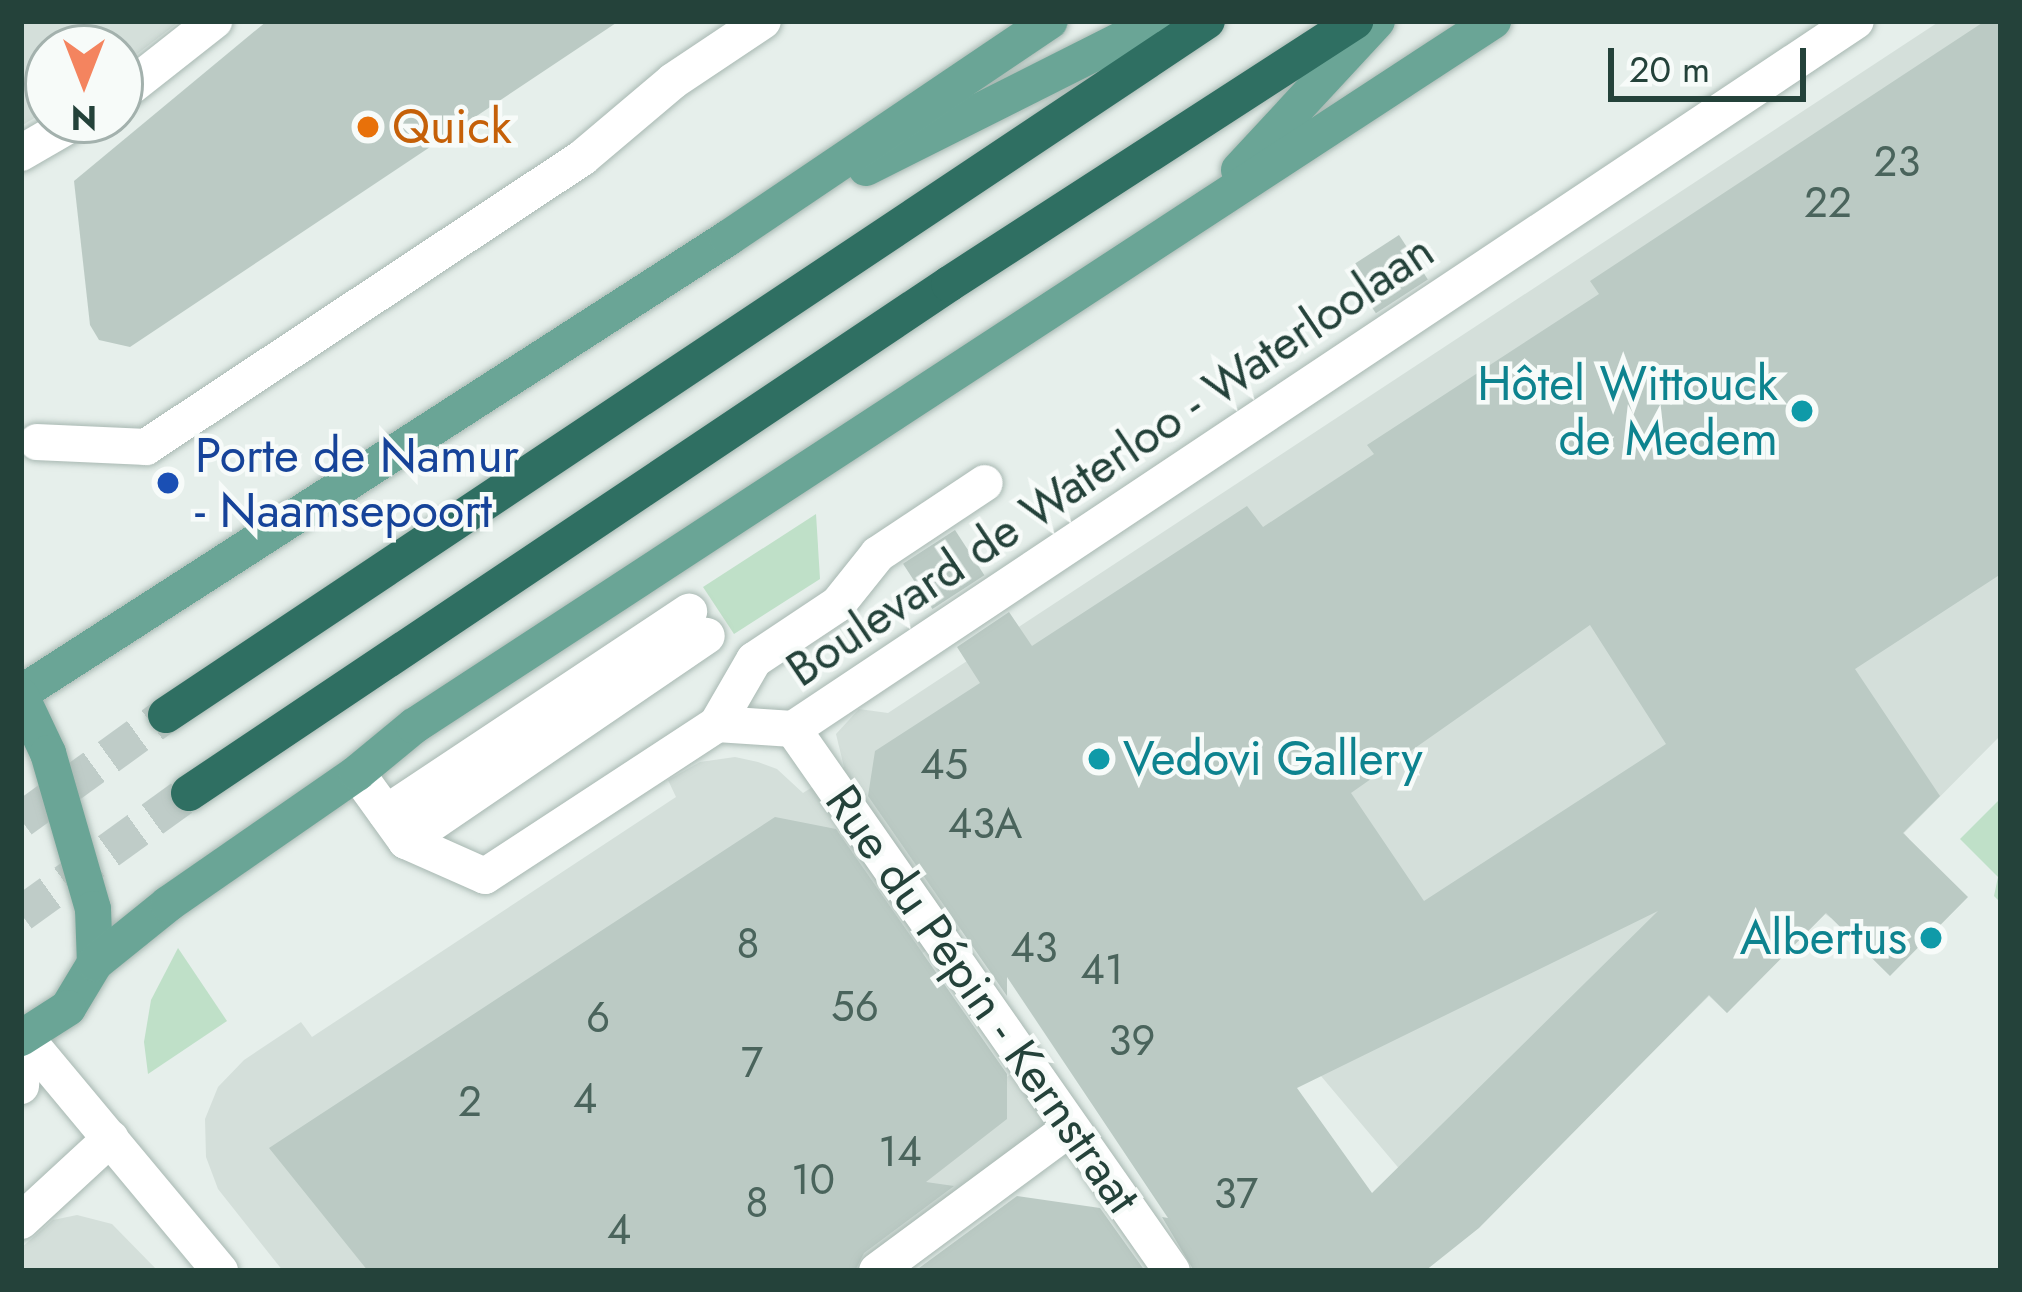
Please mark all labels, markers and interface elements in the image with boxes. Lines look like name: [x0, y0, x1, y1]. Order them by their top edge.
north arrow: [24, 24, 144, 144]
scale bar: [1614, 24, 1812, 98]
text: 20 m: [1629, 43, 1710, 95]
text: N: [71, 94, 97, 141]
place label: Quick: [392, 98, 512, 156]
marker: Quick: [355, 114, 381, 140]
house number: 23: [1874, 137, 1920, 187]
house number: 22: [1804, 178, 1852, 228]
street label: Boulevard de Waterloo - Waterloolaan: [776, 222, 1444, 698]
place label: Hôtel Wittouck de Medem: [1477, 354, 1778, 467]
marker: Hôtel Wittouck de Medem: [1789, 398, 1815, 424]
place label: Porte de Namur - Naamsepoort: [195, 426, 519, 539]
marker: Porte de Namur - Naamsepoort: [152, 467, 184, 499]
place label: Vedovi Gallery: [1123, 730, 1423, 788]
house number: 45: [920, 740, 968, 790]
marker: Vedovi Gallery: [1086, 746, 1112, 772]
street label: Rue du Pépin - Kernstraat: [814, 774, 1152, 1224]
house number: 43A: [948, 799, 1022, 849]
place label: Albertus: [1740, 909, 1907, 967]
house number: 8: [737, 919, 759, 969]
house number: 43: [1010, 923, 1058, 973]
marker: Albertus: [1918, 925, 1944, 951]
house number: 41: [1080, 945, 1124, 995]
house number: 56: [831, 982, 879, 1032]
house number: 6: [586, 993, 610, 1043]
house number: 39: [1108, 1016, 1156, 1066]
house number: 7: [741, 1038, 763, 1088]
house number: 4: [573, 1074, 597, 1124]
house number: 2: [458, 1077, 482, 1127]
house number: 14: [878, 1127, 922, 1177]
house number: 10: [791, 1155, 835, 1205]
house number: 37: [1214, 1169, 1258, 1219]
house number: 8: [746, 1178, 768, 1228]
house number: 4: [607, 1205, 631, 1255]

